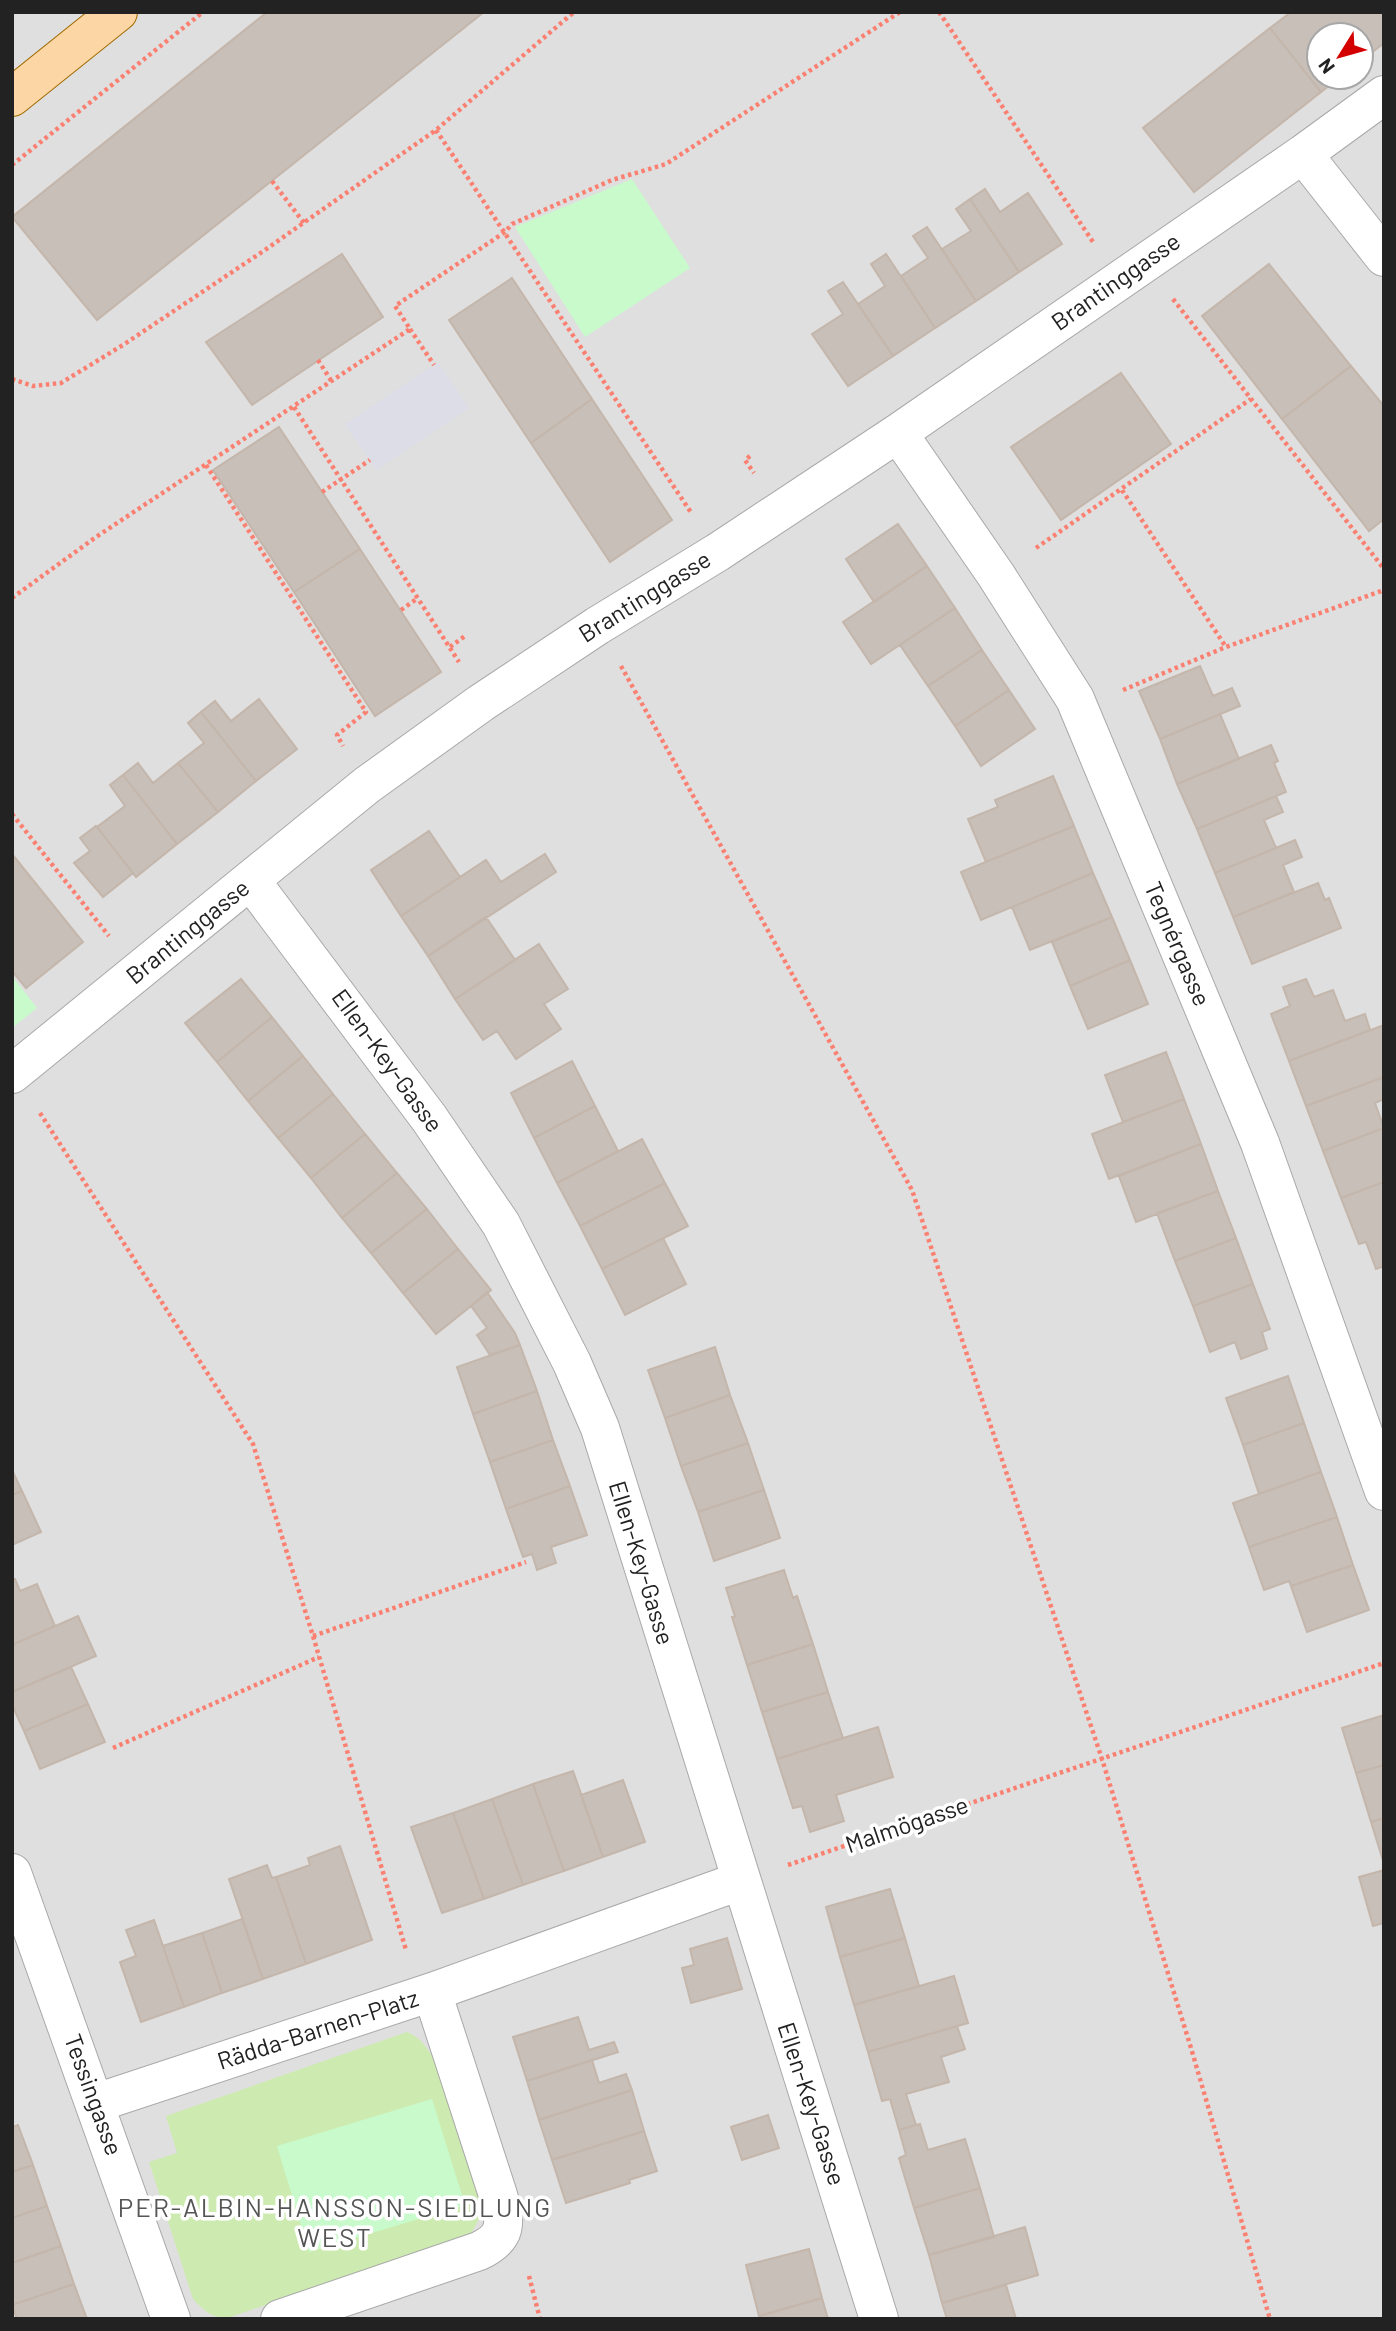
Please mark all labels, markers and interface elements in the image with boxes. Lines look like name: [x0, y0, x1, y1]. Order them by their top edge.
north arrow: [1305, 21, 1375, 91]
text: N: [1313, 55, 1339, 79]
street label: Brantinggasse: [1045, 226, 1185, 336]
street label: Brantinggasse: [573, 544, 716, 648]
street label: Brantinggasse: [120, 872, 255, 989]
street label: Tegnérgasse: [1139, 877, 1218, 1010]
street label: Ellen-Key-Gasse: [327, 983, 450, 1137]
street label: Ellen-Key-Gasse: [604, 1477, 681, 1648]
street label: Malmögasse: [841, 1789, 972, 1858]
street label: Rädda-Barnen-Platz: [213, 1982, 422, 2075]
street label: Ellen-Key-Gasse: [772, 2018, 852, 2189]
street label: Tessingasse: [59, 2030, 130, 2159]
district label: PER-ALBIN-HANSSON-SIEDLUNG WEST: [118, 2191, 552, 2252]

